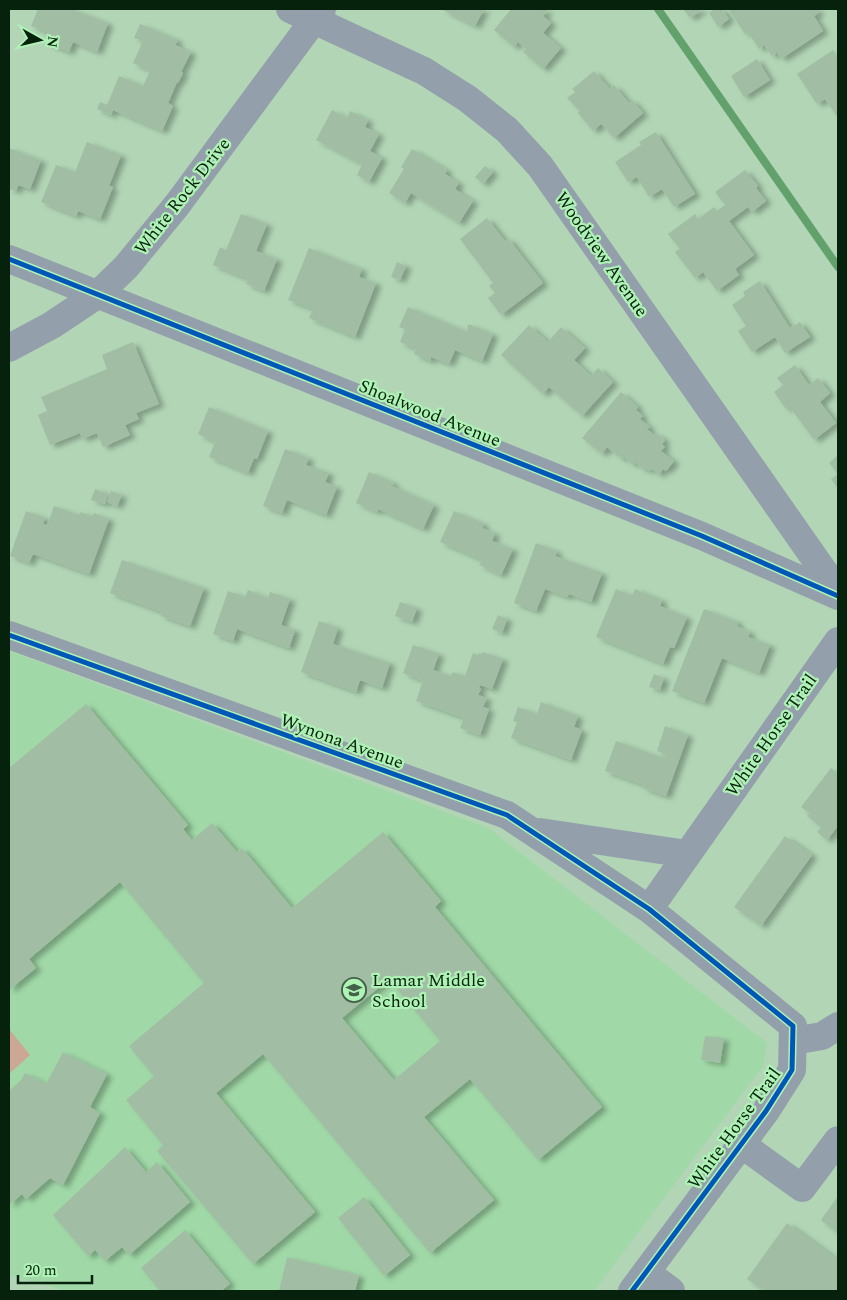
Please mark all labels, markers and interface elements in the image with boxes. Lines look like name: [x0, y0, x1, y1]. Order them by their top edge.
north arrow: [15, 15, 65, 65]
text: N: [41, 35, 64, 49]
street label: White Rock Drive: [128, 132, 237, 261]
street label: Woodview Avenue: [548, 186, 655, 322]
street label: Shoalwood Avenue: [355, 373, 505, 454]
street label: White Horse Trail: [719, 668, 824, 802]
street label: Wynona Avenue: [276, 707, 407, 776]
place label: Lamar Middle School: [372, 967, 485, 1015]
school or university icon: Lamar Middle School: [341, 977, 367, 1003]
street label: White Horse Trail: [681, 1062, 788, 1195]
scale bar: [18, 1252, 91, 1284]
text: 20 m: [25, 1259, 57, 1282]

